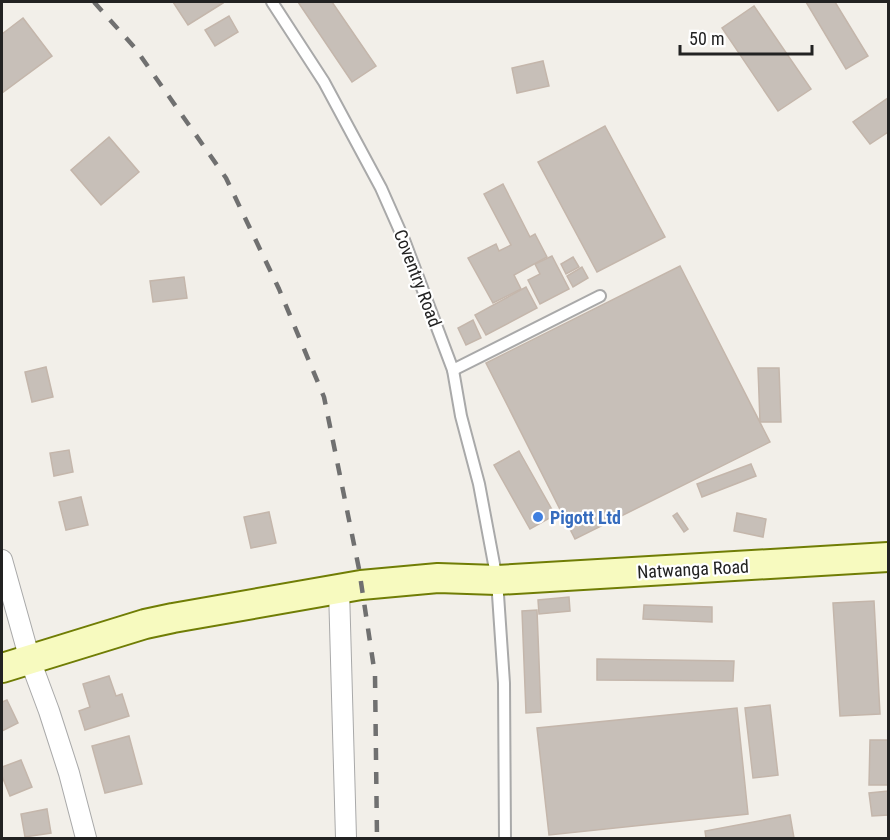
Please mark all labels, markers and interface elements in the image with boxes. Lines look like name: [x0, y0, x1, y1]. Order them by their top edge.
scale bar: [680, 18, 812, 56]
text: 50 m: [689, 28, 724, 49]
street label: Coventry Road: [390, 226, 446, 330]
place label: Pigott Ltd: [550, 507, 621, 528]
marker: Pigott Ltd: [531, 510, 545, 524]
street label: Natwanga Road: [637, 556, 749, 582]

